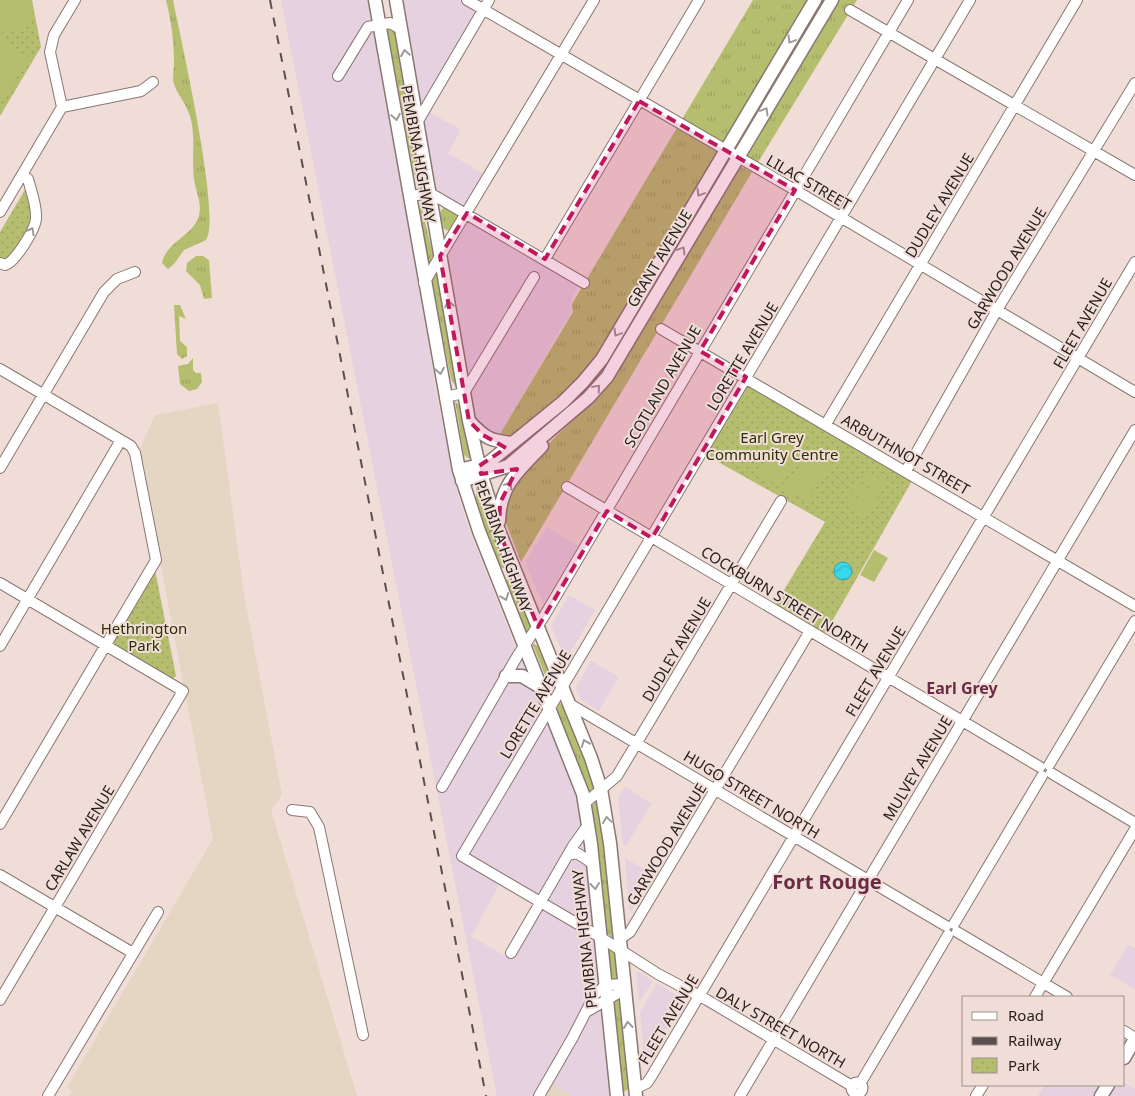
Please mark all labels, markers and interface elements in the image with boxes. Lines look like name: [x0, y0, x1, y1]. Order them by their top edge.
one-way arrow: [788, 35, 798, 44]
one-way arrow: [401, 49, 411, 58]
street label: PEMBINA HIGHWAY: [397, 84, 441, 225]
one-way arrow: [759, 107, 769, 116]
one-way arrow: [391, 112, 401, 121]
street label: DUDLEY AVENUE: [900, 149, 978, 261]
street label: LILAC STREET: [763, 150, 855, 215]
one-way arrow: [696, 188, 706, 197]
street label: GARWOOD AVENUE: [962, 203, 1050, 333]
street label: GRANT AVENUE: [622, 205, 696, 311]
one-way arrow: [24, 228, 34, 237]
one-way arrow: [676, 247, 686, 256]
street label: FLEET AVENUE: [1048, 274, 1116, 372]
street label: LORETTE AVENUE: [702, 298, 782, 414]
one-way arrow: [444, 300, 454, 309]
street label: SCOTLAND AVENUE: [619, 321, 705, 451]
one-way arrow: [614, 327, 624, 336]
one-way arrow: [435, 366, 445, 375]
one-way arrow: [591, 385, 600, 394]
street label: ARBUTHNOT STREET: [838, 409, 974, 499]
park label: Earl Grey Community Centre: [706, 427, 838, 464]
street label: PEMBINA HIGHWAY: [471, 477, 537, 615]
one-way arrow: [502, 481, 512, 490]
street label: COCKBURN STREET NORTH: [698, 541, 872, 657]
one-way arrow: [499, 592, 509, 601]
street label: DUDLEY AVENUE: [637, 593, 715, 705]
park label: Hethrington Park: [101, 618, 187, 655]
street label: FLEET AVENUE: [840, 622, 910, 720]
street label: LORETTE AVENUE: [495, 646, 575, 762]
district label: Earl Grey: [926, 677, 999, 699]
street label: MULVEY AVENUE: [878, 712, 956, 824]
one-way arrow: [581, 739, 591, 748]
street label: HUGO STREET NORTH: [680, 745, 824, 843]
street label: GARWOOD AVENUE: [622, 779, 710, 909]
street label: CARLAW AVENUE: [39, 781, 119, 895]
one-way arrow: [602, 816, 613, 824]
street label: PEMBINA HIGHWAY: [567, 868, 601, 1009]
district label: Fort Rouge: [772, 868, 882, 895]
one-way arrow: [589, 882, 600, 890]
street label: FLEET AVENUE: [633, 970, 703, 1068]
street label: DALY STREET NORTH: [712, 982, 850, 1072]
legend: [962, 996, 1125, 1086]
text: Road: [1008, 1005, 1044, 1025]
one-way arrow: [623, 1020, 634, 1028]
text: Railway: [1008, 1030, 1062, 1050]
text: Park: [1008, 1055, 1040, 1075]

